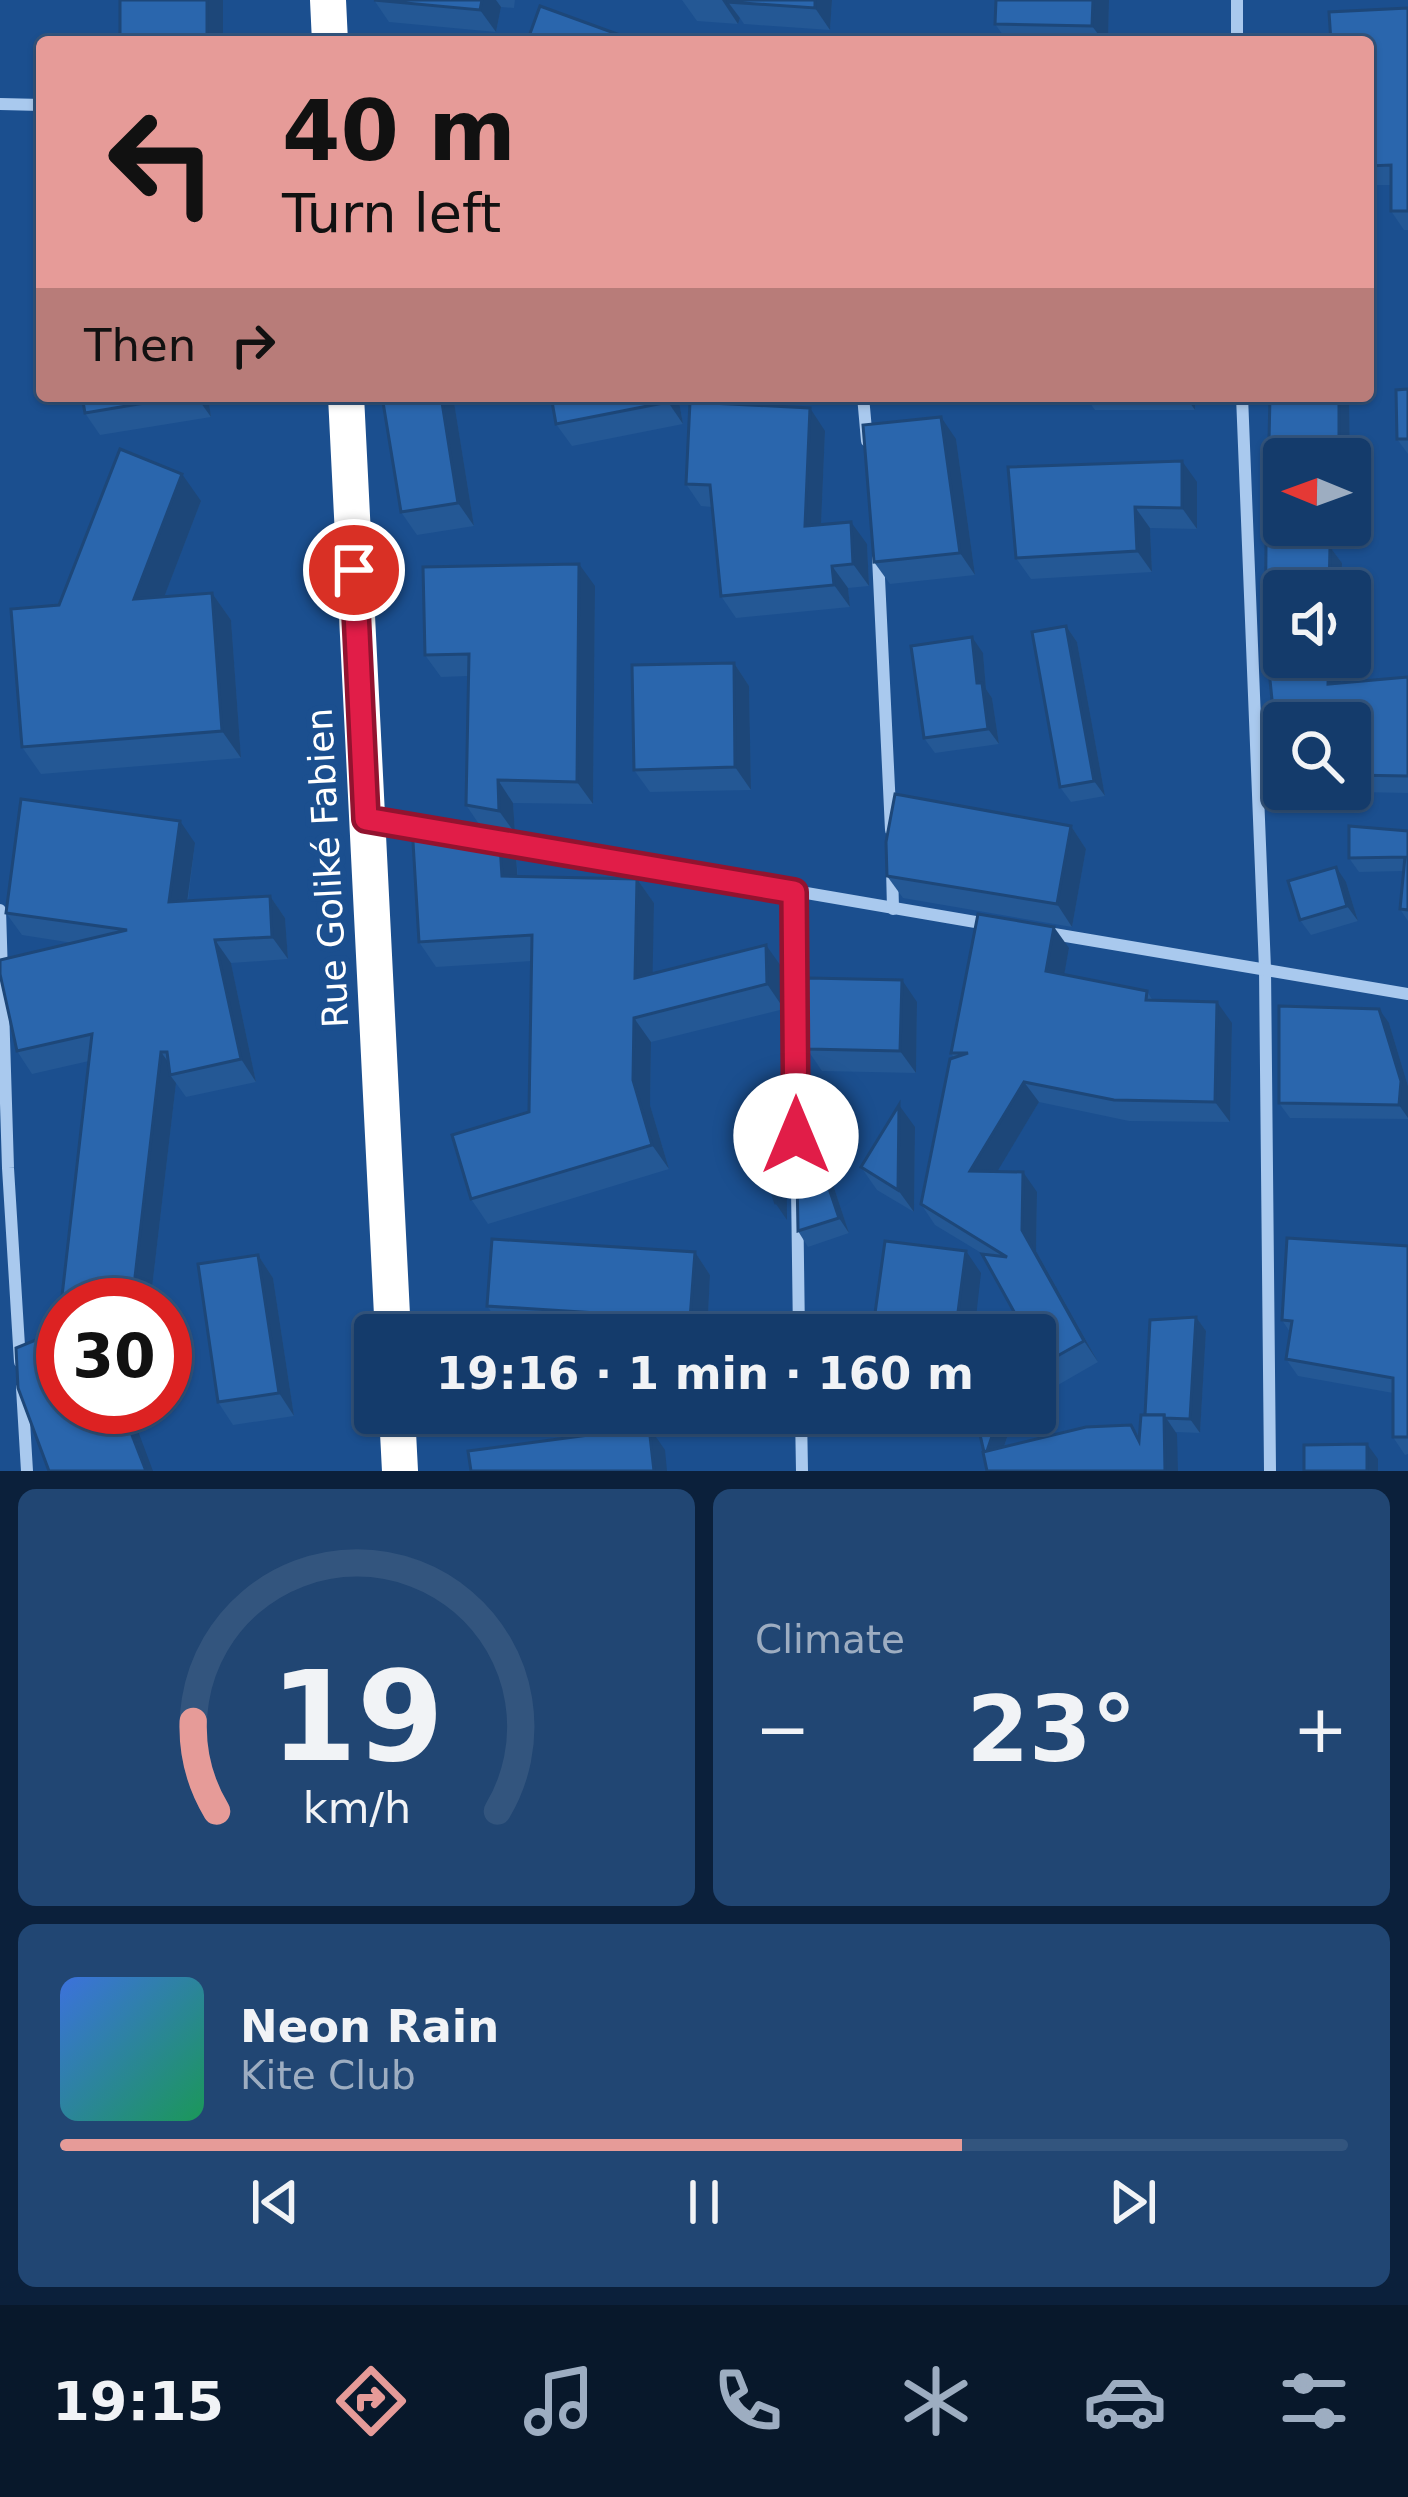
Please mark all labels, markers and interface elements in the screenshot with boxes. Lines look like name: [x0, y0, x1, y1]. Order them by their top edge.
text: 40 m: [282, 82, 516, 180]
icon: left: [84, 84, 240, 240]
text: Turn left: [282, 182, 501, 245]
icon: right: [220, 312, 286, 378]
text: Then: [84, 319, 196, 372]
north arrow: [1263, 438, 1371, 546]
map controls: [1263, 438, 1371, 810]
pin: [303, 519, 405, 621]
icon: arrive: [321, 537, 387, 603]
button: sound: [1263, 570, 1371, 678]
button: search: [1263, 702, 1371, 810]
street label: Rue Goliké Fabien: [299, 707, 356, 1029]
position arrow: [733, 1073, 859, 1199]
speed limit sign: 30: [36, 1278, 192, 1434]
text: 19:16 · 1 min · 160 m: [436, 1347, 974, 1400]
text: Climate: [755, 1617, 905, 1662]
text: 19: [270, 1644, 443, 1789]
text: 23°: [966, 1677, 1137, 1782]
text: −: [755, 1691, 810, 1768]
text: +: [1293, 1691, 1348, 1768]
text: km/h: [302, 1782, 411, 1832]
text: Neon Rain: [240, 2000, 499, 2053]
text: Kite Club: [240, 2053, 416, 2098]
icon: previous: [242, 2169, 308, 2235]
icon: pause: [671, 2169, 737, 2235]
icon: next: [1100, 2169, 1166, 2235]
icon: directions: [329, 2359, 413, 2443]
icon: music: [517, 2359, 601, 2443]
icon: phone: [706, 2359, 790, 2443]
icon: climate: [894, 2359, 978, 2443]
icon: car: [1083, 2359, 1167, 2443]
icon: filters: [1272, 2359, 1356, 2443]
text: 19:15: [52, 2370, 224, 2433]

